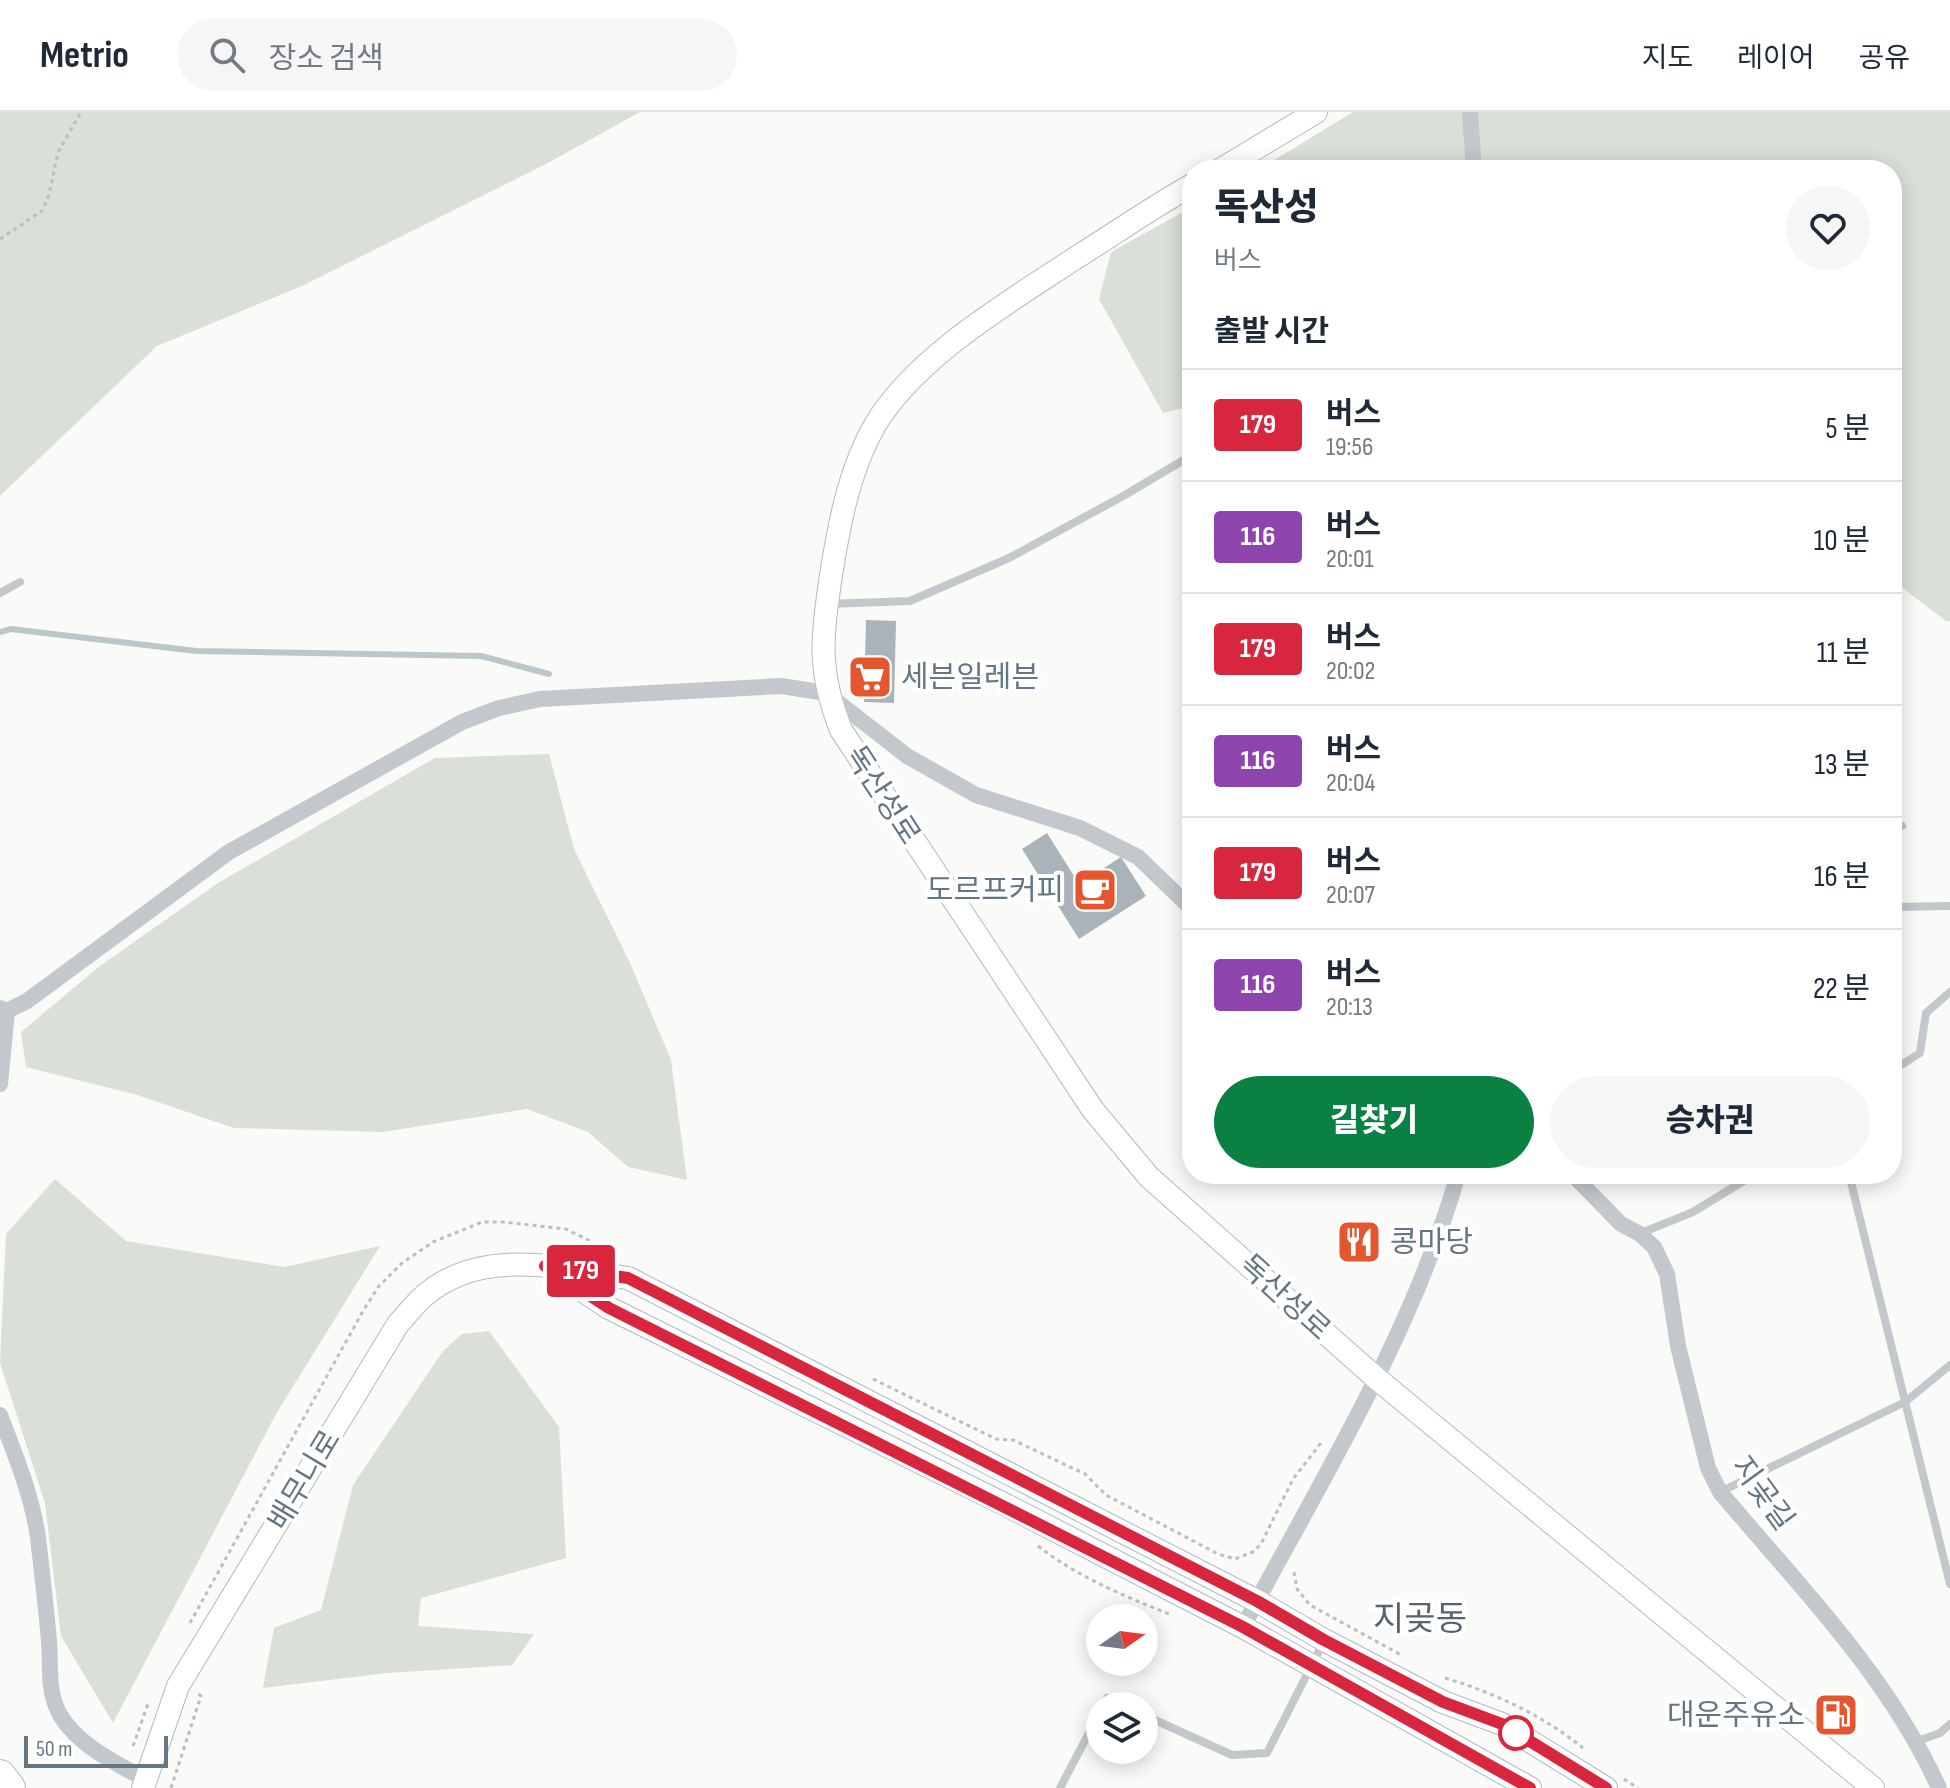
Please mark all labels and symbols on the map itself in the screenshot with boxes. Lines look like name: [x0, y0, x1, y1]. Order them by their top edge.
supermarket icon: 세븐일레븐: [846, 653, 894, 701]
place label: 세븐일레븐: [901, 660, 1039, 696]
street label: 독산성로: [837, 739, 927, 852]
cafe icon: 도르프커피: [1071, 866, 1119, 914]
place label: 도르프커피: [926, 873, 1064, 909]
restaurant icon: 콩마당: [1335, 1218, 1383, 1266]
place label: 콩마당: [1390, 1225, 1473, 1261]
line badge: 179: [535, 1245, 627, 1297]
street label: 독산성로: [1231, 1247, 1337, 1348]
street label: 배무니로: [261, 1424, 349, 1537]
street label: 지곶길: [1723, 1450, 1801, 1538]
district label: 지곶동: [1373, 1599, 1467, 1640]
north arrow: [1086, 1604, 1158, 1676]
fuel station icon: 대운주유소: [1812, 1691, 1860, 1739]
place label: 대운주유소: [1667, 1698, 1805, 1734]
unlabelled marker: [1499, 1716, 1533, 1750]
scale bar: [24, 1732, 168, 1768]

